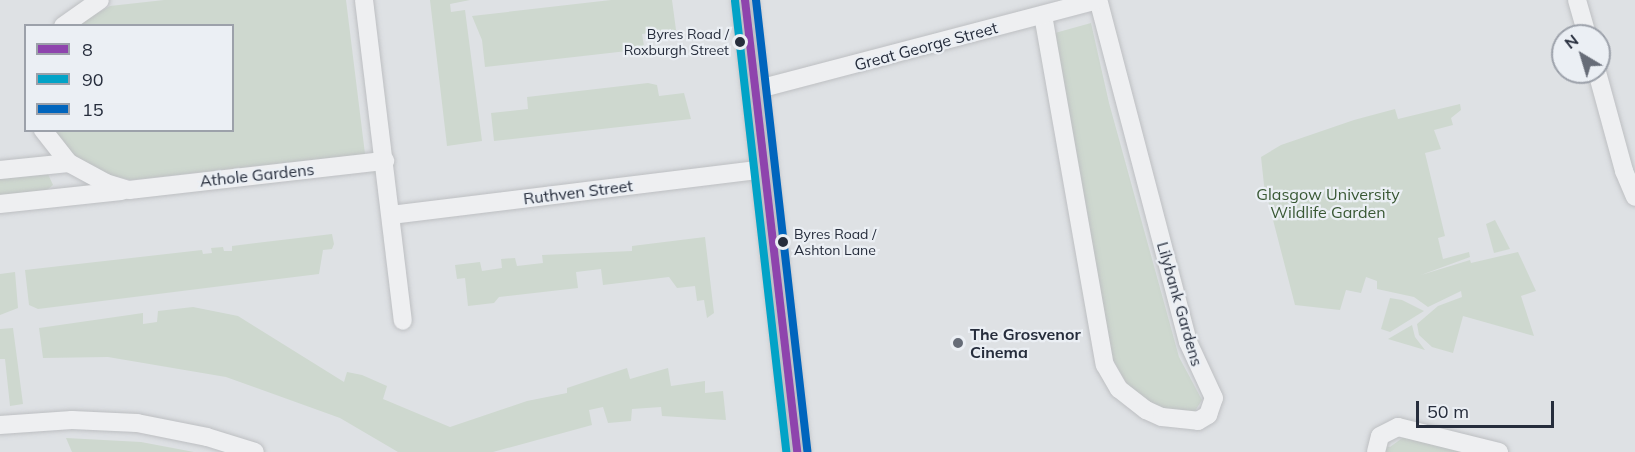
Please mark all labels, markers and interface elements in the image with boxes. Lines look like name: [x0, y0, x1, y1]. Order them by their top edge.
street label: Great George Street: [852, 18, 1000, 74]
legend: [24, 24, 234, 132]
north arrow: [1551, 24, 1611, 84]
place label: Byres Road / Roxburgh Street: [624, 26, 729, 58]
text: N: [1560, 30, 1582, 53]
marker: Byres Road / Roxburgh Street: [734, 36, 746, 48]
text: 8: [82, 38, 93, 61]
text: 90: [82, 68, 104, 91]
text: 15: [82, 98, 104, 121]
street label: Athole Gardens: [199, 159, 315, 191]
street label: Ruthven Street: [522, 176, 634, 208]
park label: Glasgow University Wildlife Garden: [1256, 184, 1400, 222]
place label: Byres Road / Ashton Lane: [794, 226, 876, 258]
marker: Byres Road / Ashton Lane: [777, 236, 789, 248]
street label: Lilybank Gardens: [1153, 240, 1207, 368]
place label: The Grosvenor Cinema: [970, 324, 1081, 362]
marker: The Grosvenor Cinema: [951, 336, 965, 350]
scale bar: [1419, 389, 1557, 427]
text: 50 m: [1427, 400, 1469, 423]

